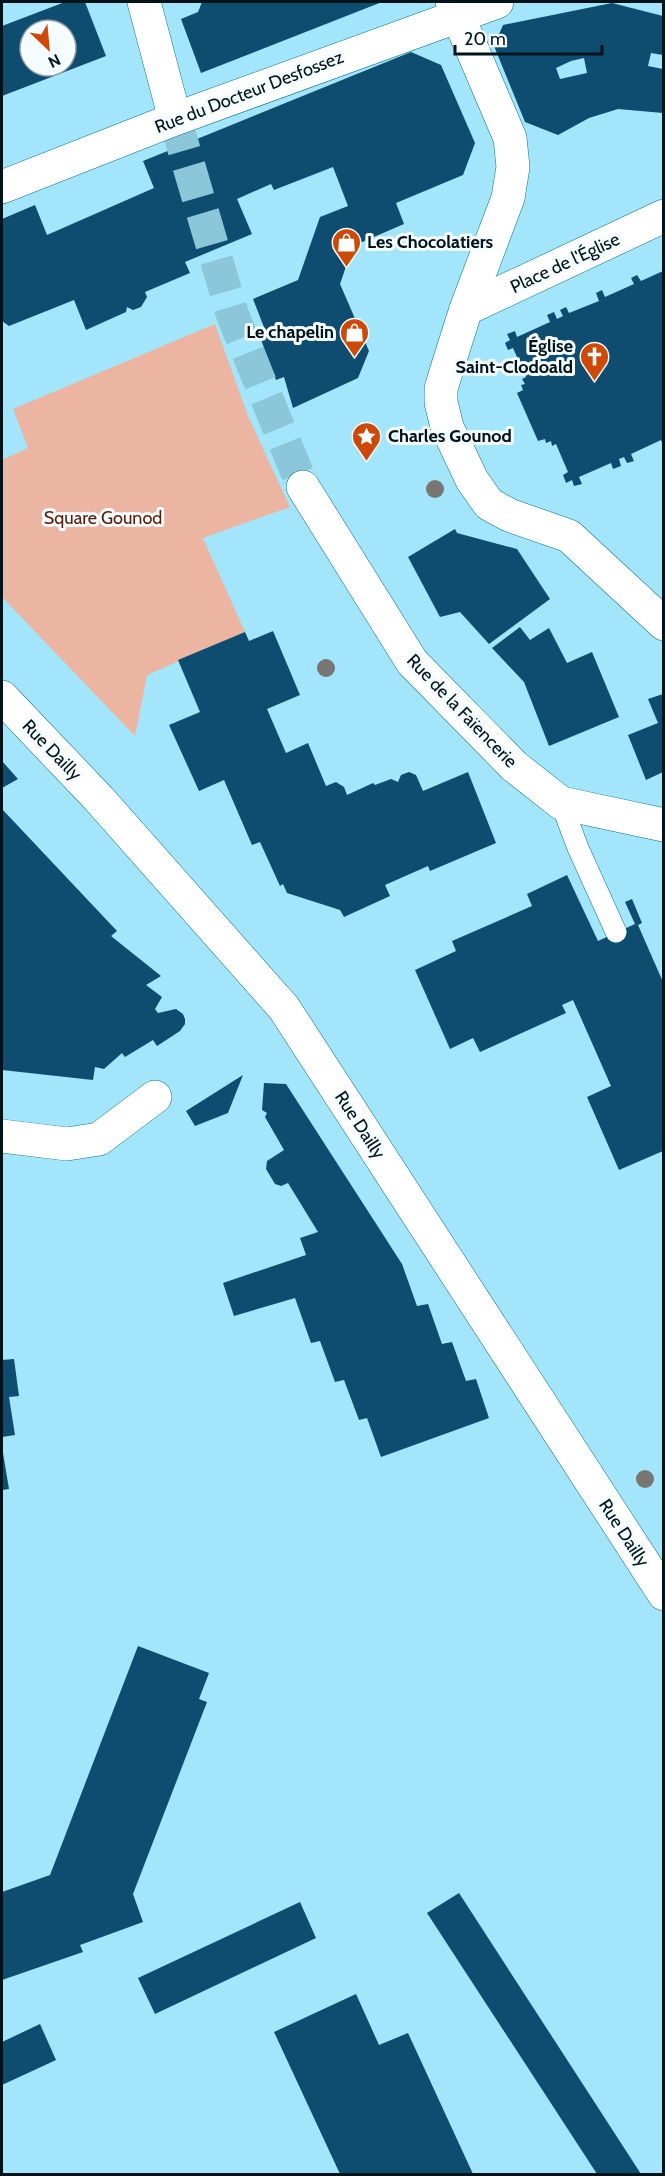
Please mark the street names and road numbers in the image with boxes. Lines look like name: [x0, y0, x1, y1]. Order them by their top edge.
street label: Rue du Docteur Desfossez: [152, 46, 347, 138]
street label: Place de l'Église: [507, 228, 623, 298]
street label: Rue de la Faïencerie: [402, 650, 522, 772]
street label: Rue Dailly: [18, 715, 86, 785]
street label: Rue Dailly: [330, 1087, 390, 1163]
street label: Rue Dailly: [594, 1495, 654, 1571]

